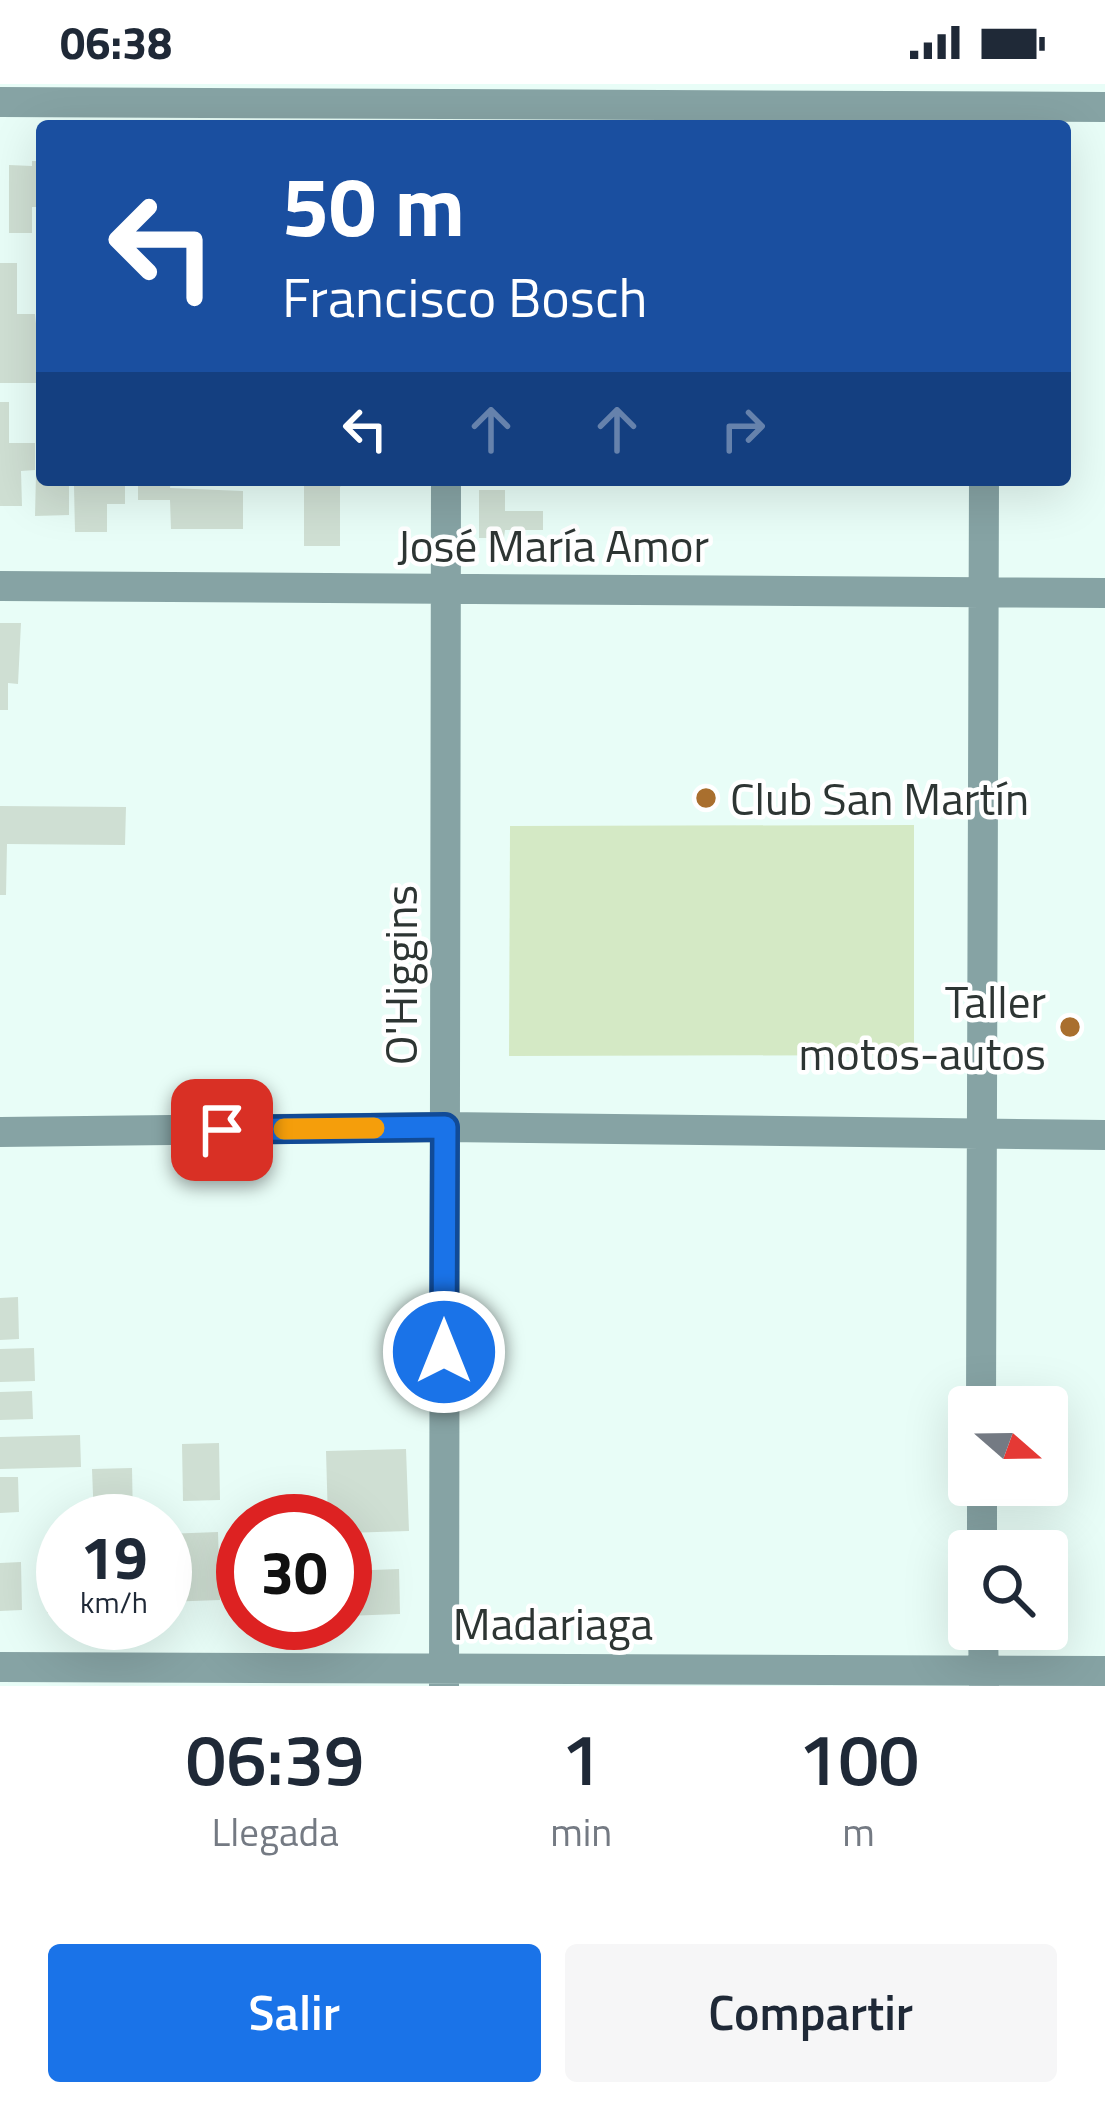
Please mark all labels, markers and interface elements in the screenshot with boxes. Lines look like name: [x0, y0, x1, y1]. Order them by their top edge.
text: 06:38: [60, 8, 172, 76]
text: 50 m: [282, 141, 465, 269]
icon: left: [84, 168, 240, 324]
text: Francisco Bosch: [282, 256, 648, 338]
icon: left: [332, 396, 398, 462]
icon: ahead: [458, 396, 524, 462]
icon: ahead: [584, 396, 650, 462]
icon: right: [710, 396, 776, 462]
street label: José María Amor: [397, 511, 709, 579]
place label: Club San Martín: [730, 764, 1029, 832]
marker: Club San Martín: [693, 785, 719, 811]
street label: O'Higgins: [366, 885, 434, 1065]
place label: Taller motos-autos: [798, 967, 1046, 1087]
marker: Taller motos-autos: [1057, 1014, 1083, 1040]
pin: [171, 1079, 273, 1181]
icon: arrive: [189, 1097, 255, 1163]
position arrow: [381, 1289, 507, 1415]
north arrow: [948, 1386, 1068, 1506]
map controls: [948, 1386, 1068, 1650]
speed limit sign: 30: [216, 1494, 372, 1650]
text: 19: [80, 1511, 148, 1602]
button: search: [948, 1530, 1068, 1650]
text: km/h: [80, 1579, 148, 1625]
street label: Madariaga: [453, 1589, 653, 1657]
text: 06:39: [186, 1703, 364, 1813]
text: 1: [561, 1703, 601, 1813]
text: 100: [798, 1703, 919, 1813]
text: Llegada: [212, 1802, 339, 1861]
text: min: [550, 1802, 612, 1861]
text: m: [842, 1802, 875, 1861]
button: Salir: [48, 1944, 541, 2082]
button: Compartir: [565, 1944, 1057, 2082]

